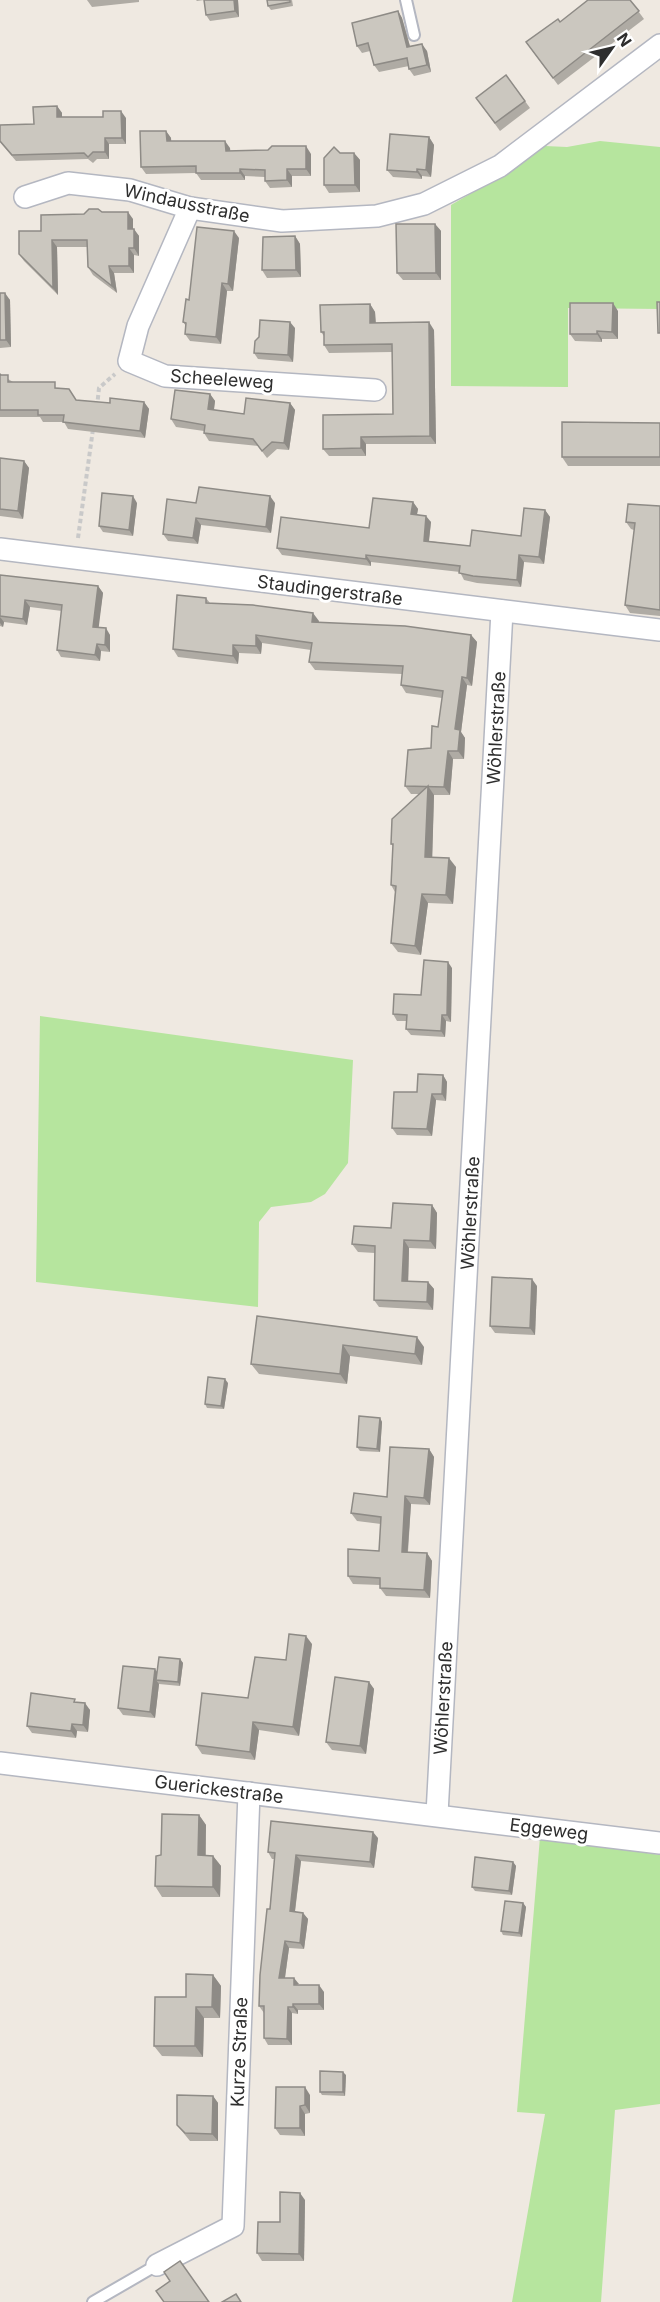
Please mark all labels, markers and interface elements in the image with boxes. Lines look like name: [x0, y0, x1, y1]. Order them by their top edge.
north arrow: [582, 18, 642, 78]
text: N: [613, 29, 636, 50]
street label: Windausstraße: [122, 179, 252, 227]
street label: Scheeleweg: [169, 365, 275, 393]
street label: Staudingerstraße: [256, 571, 404, 609]
street label: Wöhlerstraße: [483, 671, 509, 785]
street label: Wöhlerstraße: [457, 1156, 483, 1270]
street label: Wöhlerstraße: [430, 1641, 456, 1755]
street label: Guerickestraße: [153, 1771, 285, 1807]
street label: Eggeweg: [509, 1814, 589, 1844]
street label: Kurze Straße: [227, 1997, 251, 2107]

